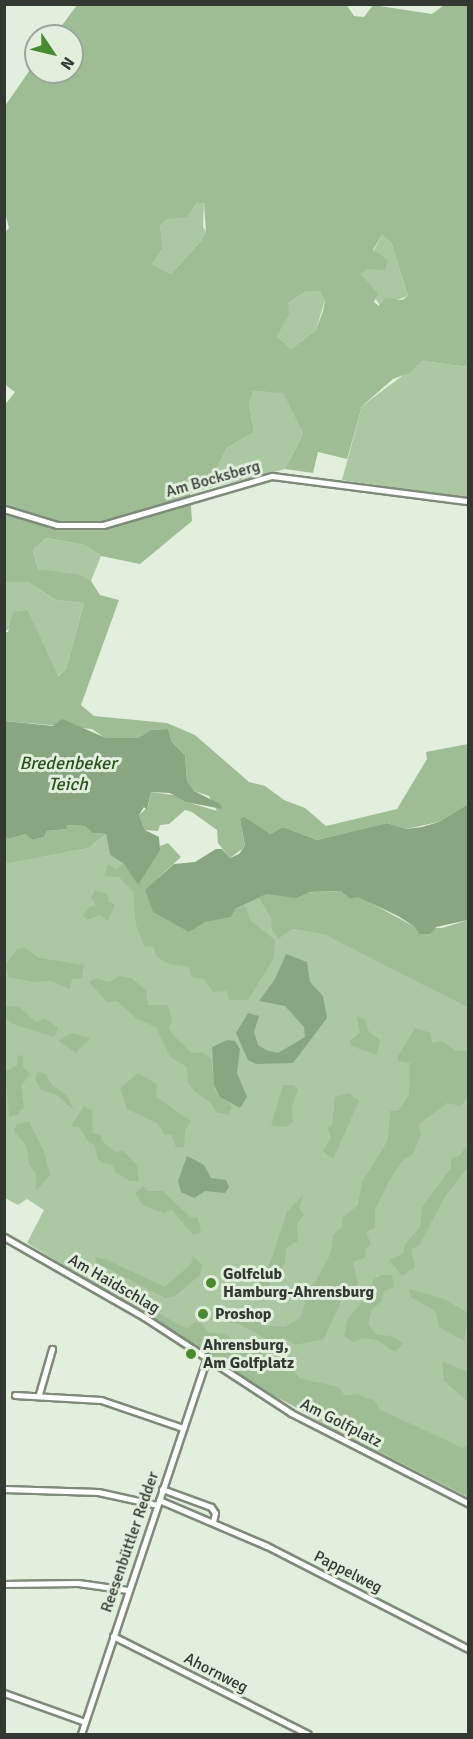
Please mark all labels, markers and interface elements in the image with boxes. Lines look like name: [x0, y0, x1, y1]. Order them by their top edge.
north arrow: [24, 24, 84, 84]
text: N: [56, 53, 78, 73]
street label: Am Bocksberg: [164, 456, 262, 502]
water label: Bredenbeker Teich: [19, 753, 117, 795]
street label: Am Haidschlag: [65, 1250, 163, 1318]
place label: Golfclub Hamburg-Ahrensburg: [223, 1264, 374, 1302]
marker: Golfclub Hamburg-Ahrensburg: [204, 1276, 218, 1290]
place label: Proshop: [215, 1304, 271, 1324]
marker: Proshop: [196, 1307, 210, 1321]
place label: Ahrensburg, Am Golfplatz: [203, 1335, 294, 1373]
marker: Ahrensburg, Am Golfplatz: [184, 1347, 198, 1361]
street label: Am Golfplatz: [297, 1394, 385, 1452]
street label: Reesenbüttler Redder: [97, 1469, 163, 1615]
street label: Pappelweg: [311, 1547, 385, 1597]
street label: Ahornweg: [181, 1649, 251, 1697]

